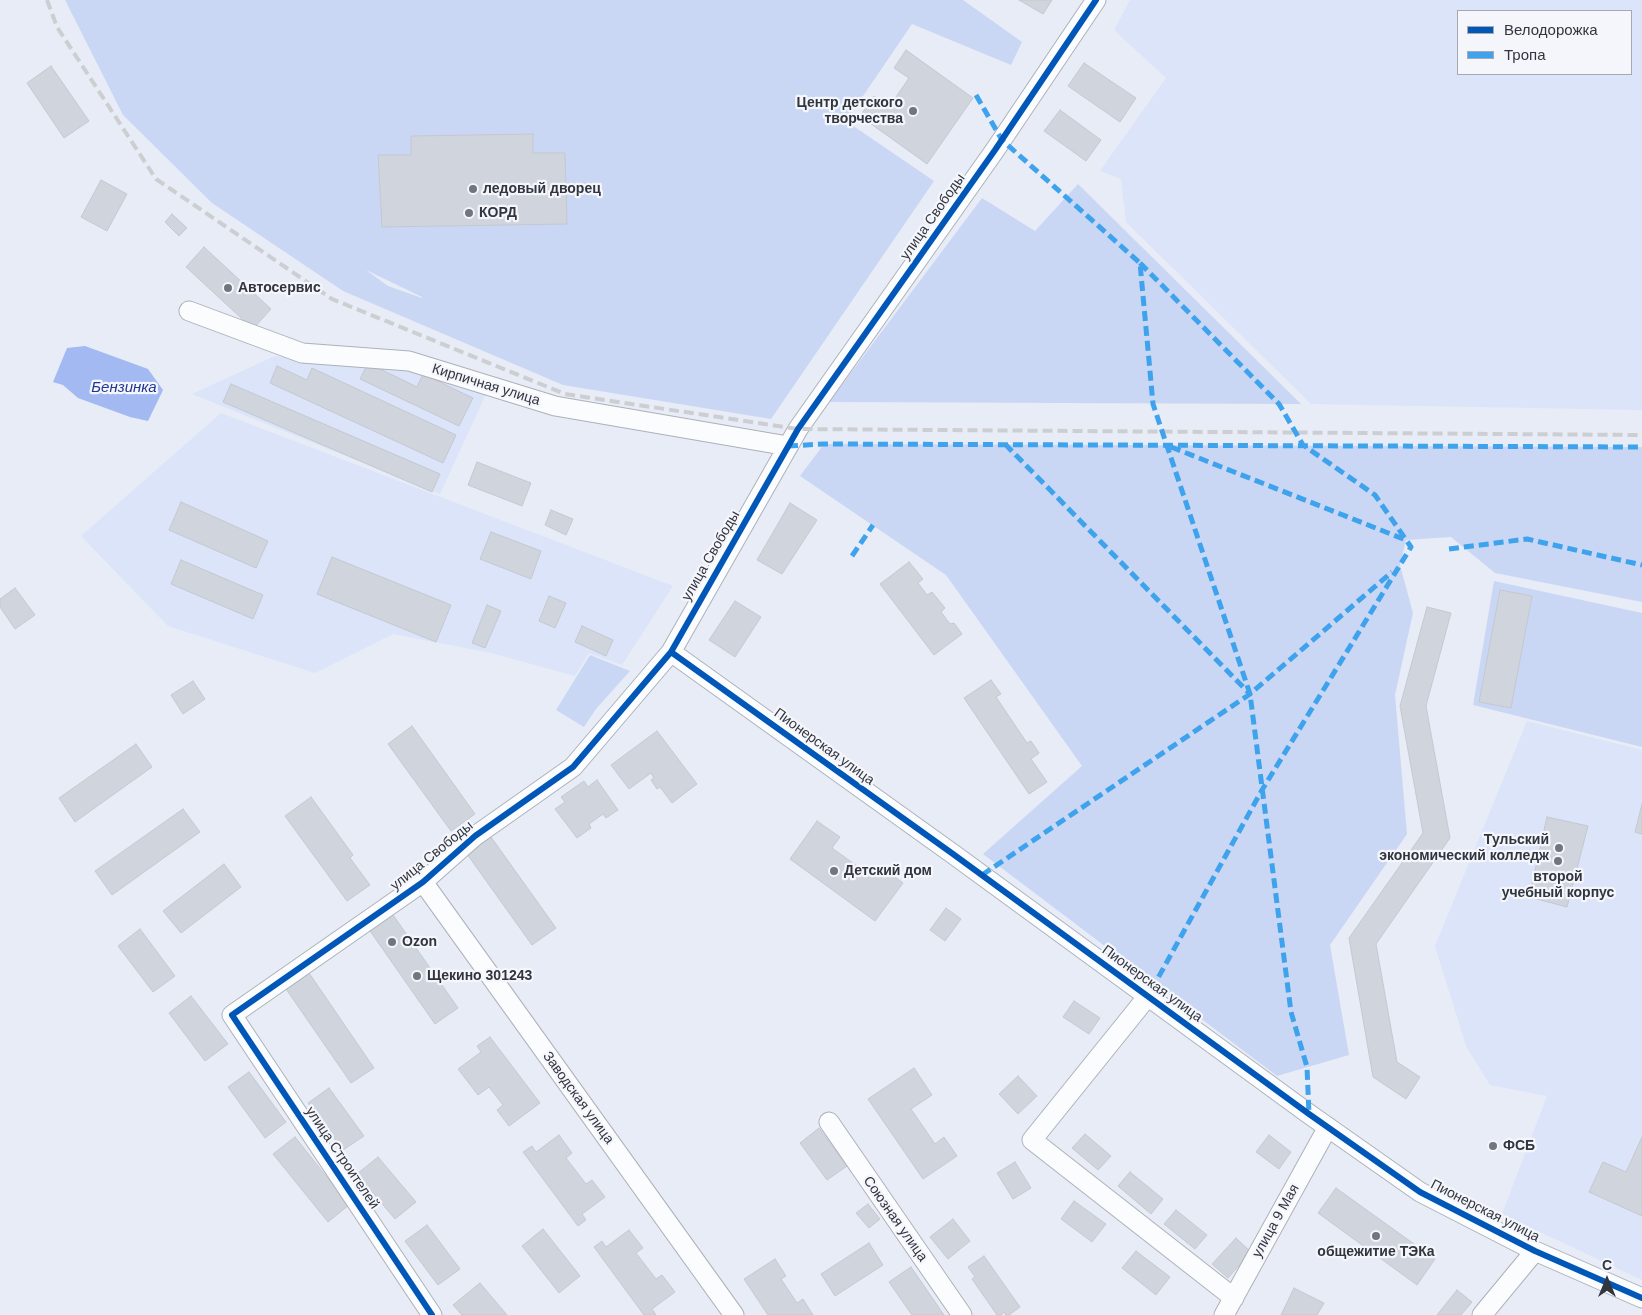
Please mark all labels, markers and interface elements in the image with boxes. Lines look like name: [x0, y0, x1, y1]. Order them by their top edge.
legend: [1457, 10, 1632, 75]
text: Велодорожка: [1504, 21, 1598, 38]
text: Тропа: [1504, 46, 1545, 63]
place label: Центр детского творчества: [797, 95, 903, 128]
marker: Центр детского творчества: [907, 105, 919, 117]
street label: улица Свободы: [897, 171, 969, 263]
place label: ледовый дворец: [483, 181, 601, 197]
marker: ледовый дворец: [467, 183, 479, 195]
place label: КОРД: [479, 205, 517, 221]
marker: КОРД: [463, 207, 475, 219]
place label: Автосервис: [238, 280, 321, 296]
marker: Автосервис: [222, 282, 234, 294]
street label: Кирпичная улица: [430, 361, 542, 409]
water label: Бензинка: [91, 379, 157, 397]
street label: улица Свободы: [678, 508, 744, 604]
street label: Пионерская улица: [770, 705, 878, 789]
street label: улица Свободы: [387, 818, 477, 894]
place label: Тульский экономический колледж: [1379, 832, 1549, 864]
marker: Тульский экономический колледж: [1553, 842, 1565, 854]
marker: второй учебный корпус: [1552, 855, 1564, 867]
place label: Детский дом: [844, 863, 932, 879]
marker: Детский дом: [828, 865, 840, 877]
place label: второй учебный корпус: [1502, 869, 1614, 902]
place label: Ozon: [402, 934, 437, 950]
marker: Ozon: [386, 936, 398, 948]
street label: Пионерская улица: [1098, 942, 1206, 1026]
place label: Щекино 301243: [427, 968, 532, 984]
marker: Щекино 301243: [411, 970, 423, 982]
street label: Заводская улица: [539, 1048, 617, 1148]
street label: улица Строителей: [302, 1104, 382, 1212]
place label: ФСБ: [1503, 1138, 1535, 1154]
marker: ФСБ: [1487, 1140, 1499, 1152]
street label: Союзная улица: [859, 1173, 931, 1265]
street label: Пионерская улица: [1428, 1176, 1542, 1246]
street label: улица 9 Мая: [1249, 1181, 1303, 1261]
marker: общежитие ТЭКа: [1370, 1230, 1382, 1242]
place label: общежитие ТЭКа: [1317, 1244, 1435, 1260]
north arrow: [1582, 1255, 1632, 1305]
text: С: [1602, 1257, 1612, 1273]

